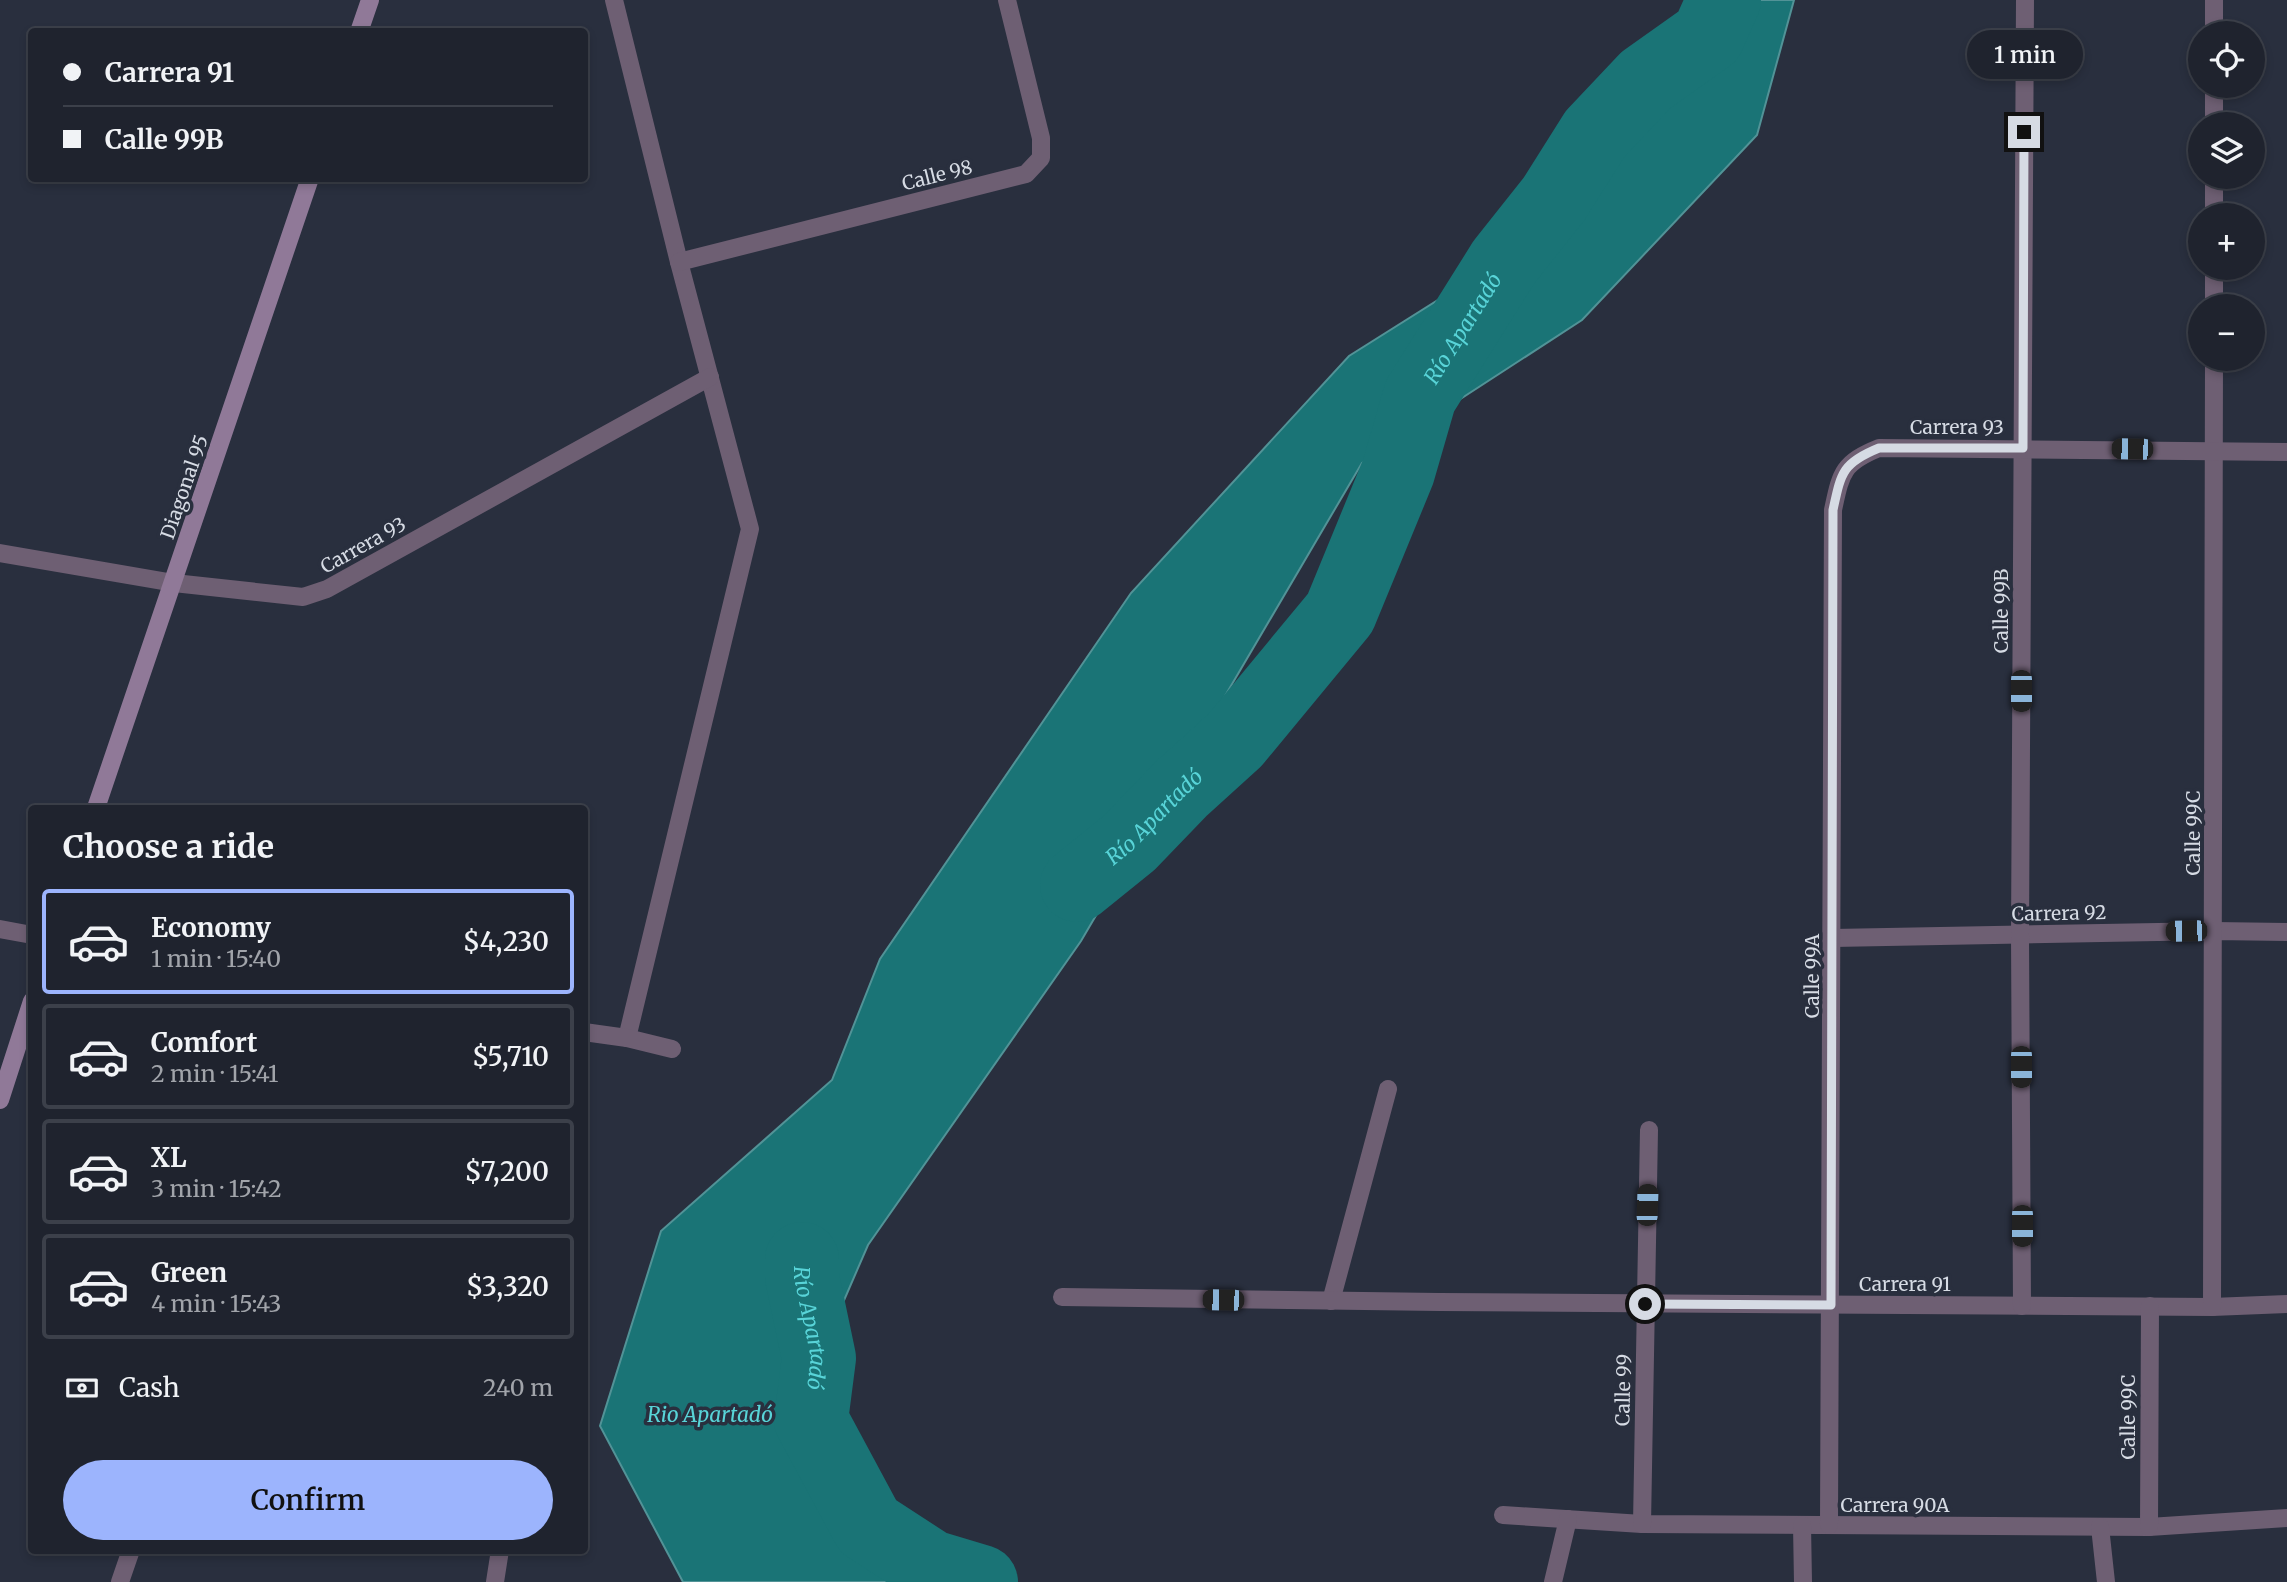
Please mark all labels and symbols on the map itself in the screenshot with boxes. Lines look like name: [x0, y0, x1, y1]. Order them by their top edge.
callout: 1 min: [1966, 31, 2082, 80]
route end: [2008, 116, 2040, 148]
street label: Calle 98: [899, 155, 975, 195]
water label: Río Apartadó: [1418, 268, 1507, 389]
street label: Carrera 93: [1910, 415, 2004, 439]
street label: Diagonal 95: [155, 432, 213, 542]
car: [2111, 438, 2154, 460]
street label: Carrera 93: [316, 512, 410, 578]
street label: Calle 99B: [1989, 569, 2013, 653]
car: [2011, 670, 2032, 712]
water label: Río Apartadó: [1100, 763, 1208, 870]
street label: Calle 99C: [2181, 791, 2205, 875]
street label: Carrera 92: [2011, 900, 2107, 926]
car: [2165, 920, 2208, 942]
street label: Calle 99A: [1800, 933, 1824, 1018]
car: [2011, 1046, 2032, 1088]
car: [1636, 1184, 1659, 1226]
car: [2012, 1205, 2033, 1247]
water label: Río Apartadó: [789, 1266, 833, 1392]
street label: Carrera 91: [1859, 1272, 1951, 1296]
route start: [1629, 1288, 1661, 1320]
car: [1202, 1289, 1245, 1311]
street label: Calle 99: [1610, 1354, 1636, 1426]
street label: Calle 99C: [2116, 1375, 2140, 1459]
water label: Rio Apartadó: [647, 1401, 773, 1428]
street label: Carrera 90A: [1840, 1493, 1950, 1517]

